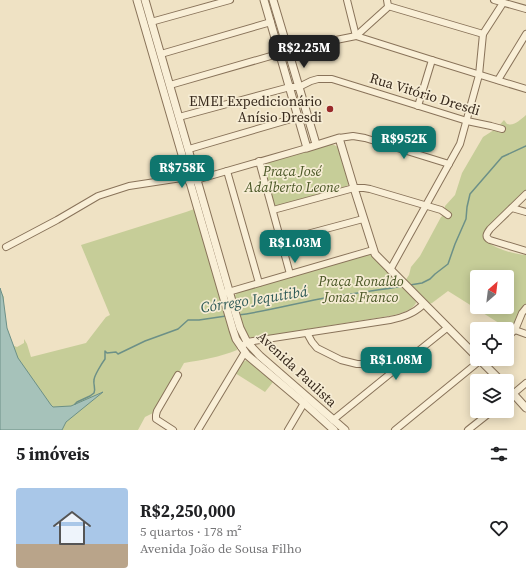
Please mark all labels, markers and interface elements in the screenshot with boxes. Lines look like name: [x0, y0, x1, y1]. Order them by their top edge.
pin: R$2.25M: [267, 35, 341, 69]
text: R$2.25M: [278, 39, 330, 56]
street label: Rua Vitório Dresdi: [367, 68, 483, 120]
place label: EMEI Expedicionário Anísio Dresdi: [189, 91, 322, 127]
marker: EMEI Expedicionário Anísio Dresdi: [325, 104, 335, 114]
pin: R$952K: [371, 126, 437, 160]
text: R$952K: [381, 130, 427, 147]
pin: R$758K: [149, 155, 215, 189]
text: R$758K: [159, 159, 205, 176]
park label: Praça José Adalberto Leone: [243, 161, 340, 197]
pin: R$1.03M: [258, 230, 332, 264]
text: R$1.03M: [269, 234, 321, 251]
north arrow: [470, 270, 514, 314]
map controls: [470, 270, 514, 418]
park label: Praça Ronaldo Jonas Franco: [317, 271, 404, 307]
water label: Córrego Jequitibá: [199, 280, 309, 318]
button: locate: [470, 322, 514, 366]
street label: Avenida Paulista: [253, 327, 342, 412]
pin: R$1.08M: [359, 347, 433, 381]
text: R$1.08M: [370, 351, 422, 368]
button: layers: [470, 374, 514, 418]
text: 5 imóveis: [16, 442, 90, 466]
icon: filters: [488, 443, 510, 465]
text: R$2,250,000: [140, 499, 236, 523]
icon: home: [48, 504, 96, 552]
icon: heart: [488, 517, 510, 539]
text: 5 quartos · 178 m²: [140, 523, 242, 540]
text: Avenida João de Sousa Filho: [140, 540, 302, 557]

